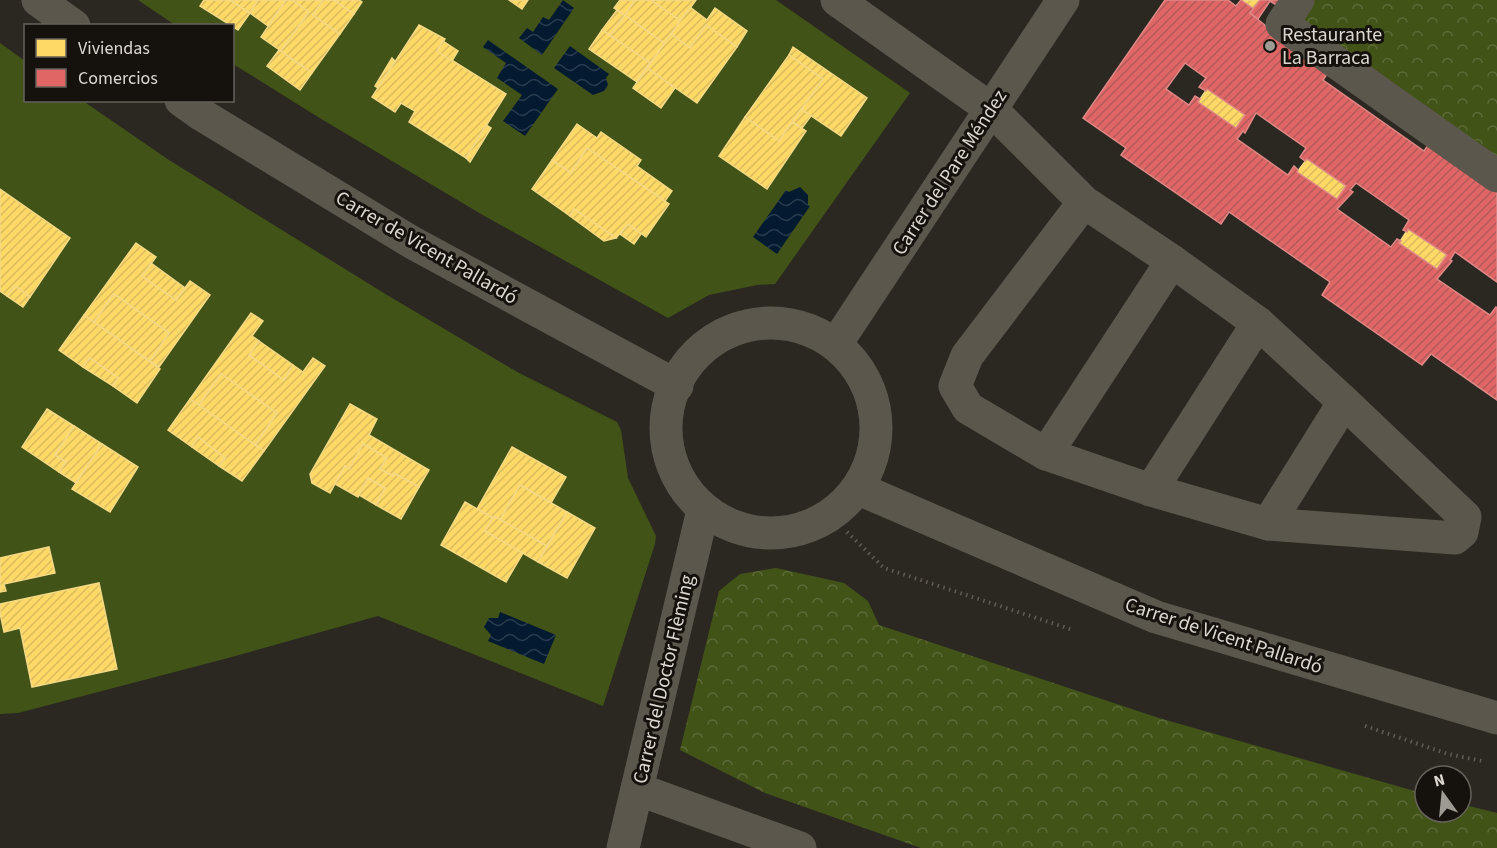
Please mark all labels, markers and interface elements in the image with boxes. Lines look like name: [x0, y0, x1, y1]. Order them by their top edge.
place label: Restaurante La Barraca: [1282, 21, 1382, 72]
legend: [24, 24, 234, 102]
text: Viviendas: [78, 36, 150, 61]
marker: Restaurante La Barraca: [1263, 39, 1277, 53]
text: Comercios: [78, 66, 158, 91]
street label: Carrer del Pare Méndez: [886, 84, 1014, 261]
street label: Carrer de Vicent Pallardó: [330, 184, 523, 312]
street label: Carrer del Doctor Flèming: [626, 572, 702, 787]
street label: Carrer de Vicent Pallardó: [1121, 591, 1326, 681]
north arrow: [1413, 764, 1473, 824]
text: N: [1431, 768, 1447, 792]

